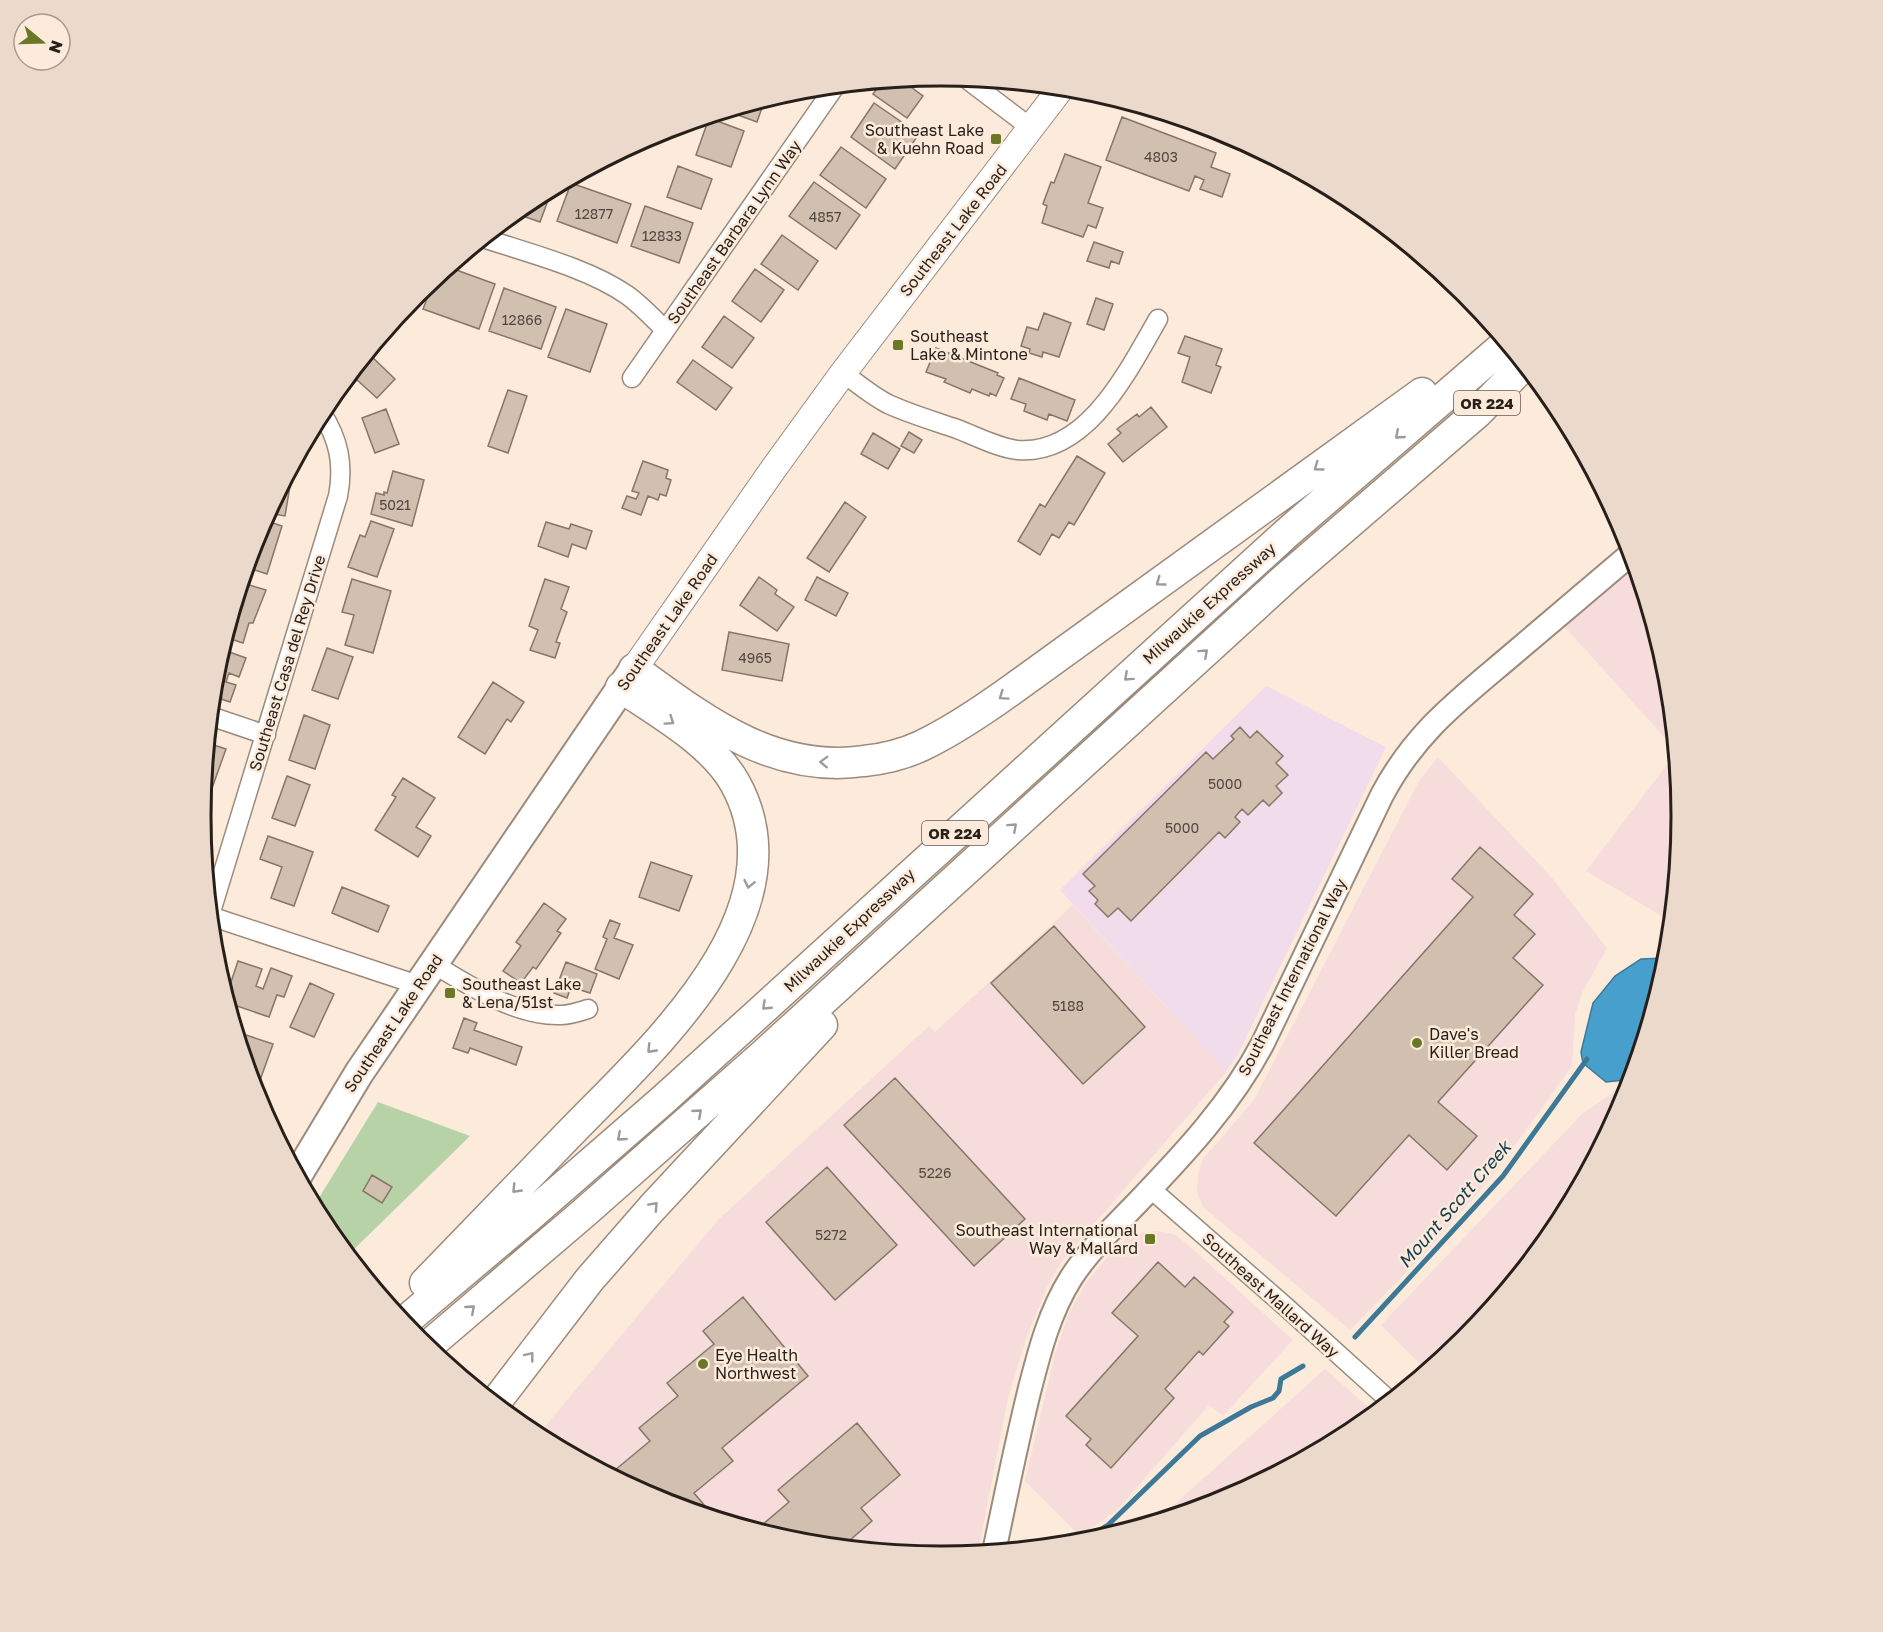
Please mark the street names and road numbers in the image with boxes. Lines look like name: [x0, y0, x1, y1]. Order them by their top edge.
street label: Southeast Barbara Lynn Way: [663, 136, 805, 328]
street label: Southeast Lake Road: [895, 160, 1011, 300]
road number: OR 224: [1454, 391, 1520, 415]
street label: Milwaukie Expressway: [1138, 538, 1280, 668]
street label: Southeast Lake Road: [612, 550, 722, 694]
street label: Southeast Casa del Rey Drive: [245, 553, 329, 773]
road number: OR 224: [922, 821, 988, 845]
street label: Milwaukie Expressway: [779, 864, 919, 996]
street label: Southeast International Way: [1233, 875, 1351, 1079]
street label: Southeast Lake Road: [339, 950, 447, 1096]
street label: Southeast Mallard Way: [1198, 1228, 1344, 1362]

